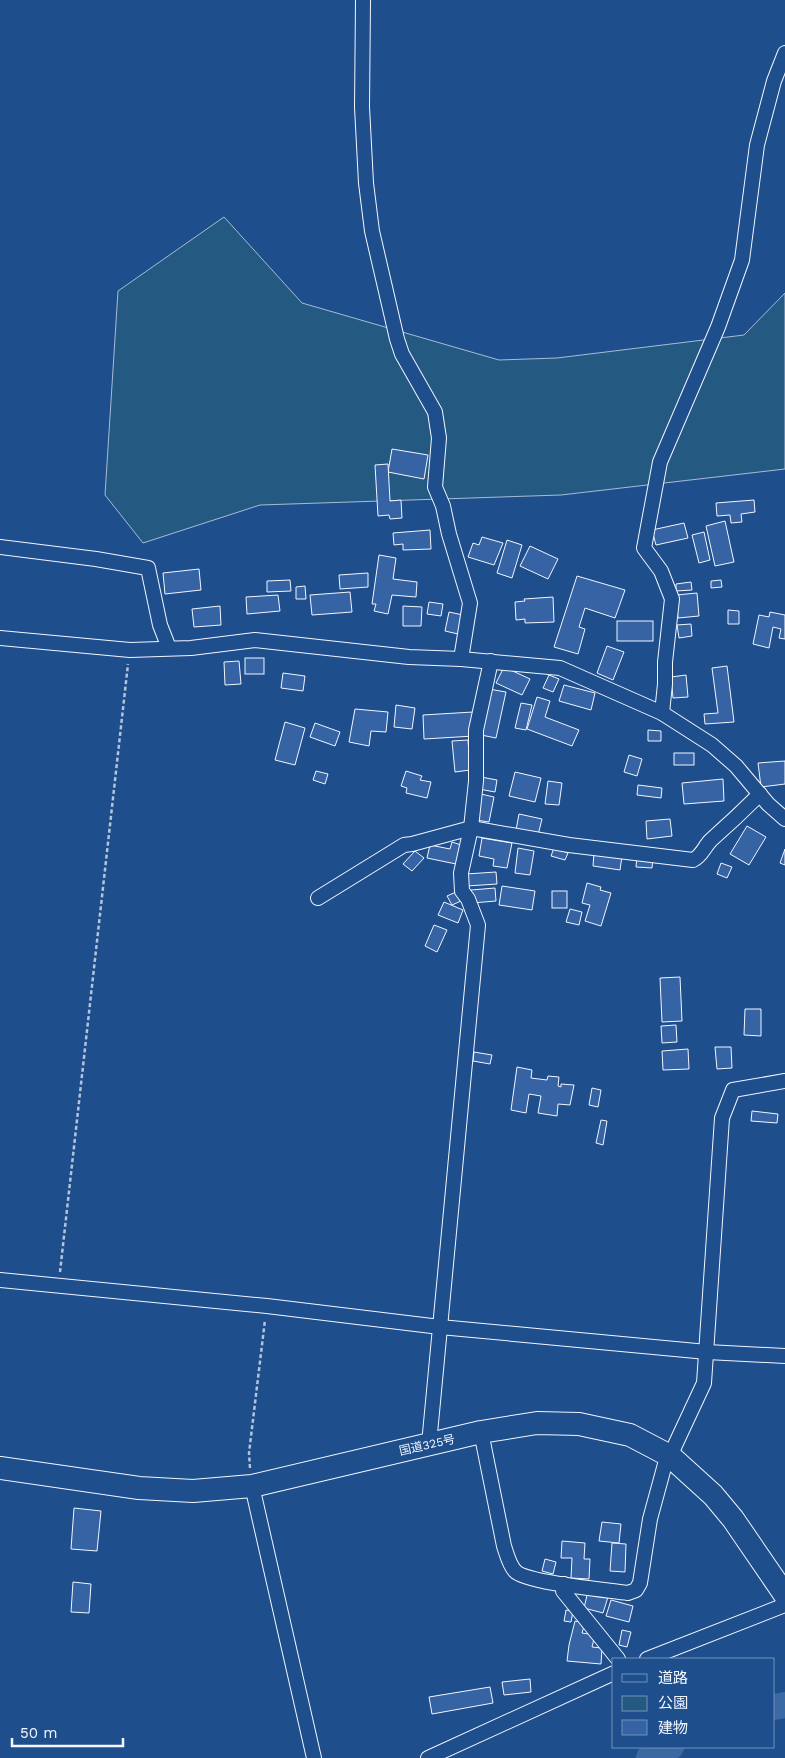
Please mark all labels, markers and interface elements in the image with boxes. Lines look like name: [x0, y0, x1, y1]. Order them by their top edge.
street label: 国道325号: [398, 1432, 456, 1458]
legend: [612, 1658, 775, 1748]
text: 道路: [658, 1669, 688, 1687]
text: 公園: [658, 1694, 688, 1712]
scale bar: [12, 1716, 124, 1748]
text: 建物: [658, 1719, 688, 1737]
text: 50 m: [20, 1724, 57, 1742]

